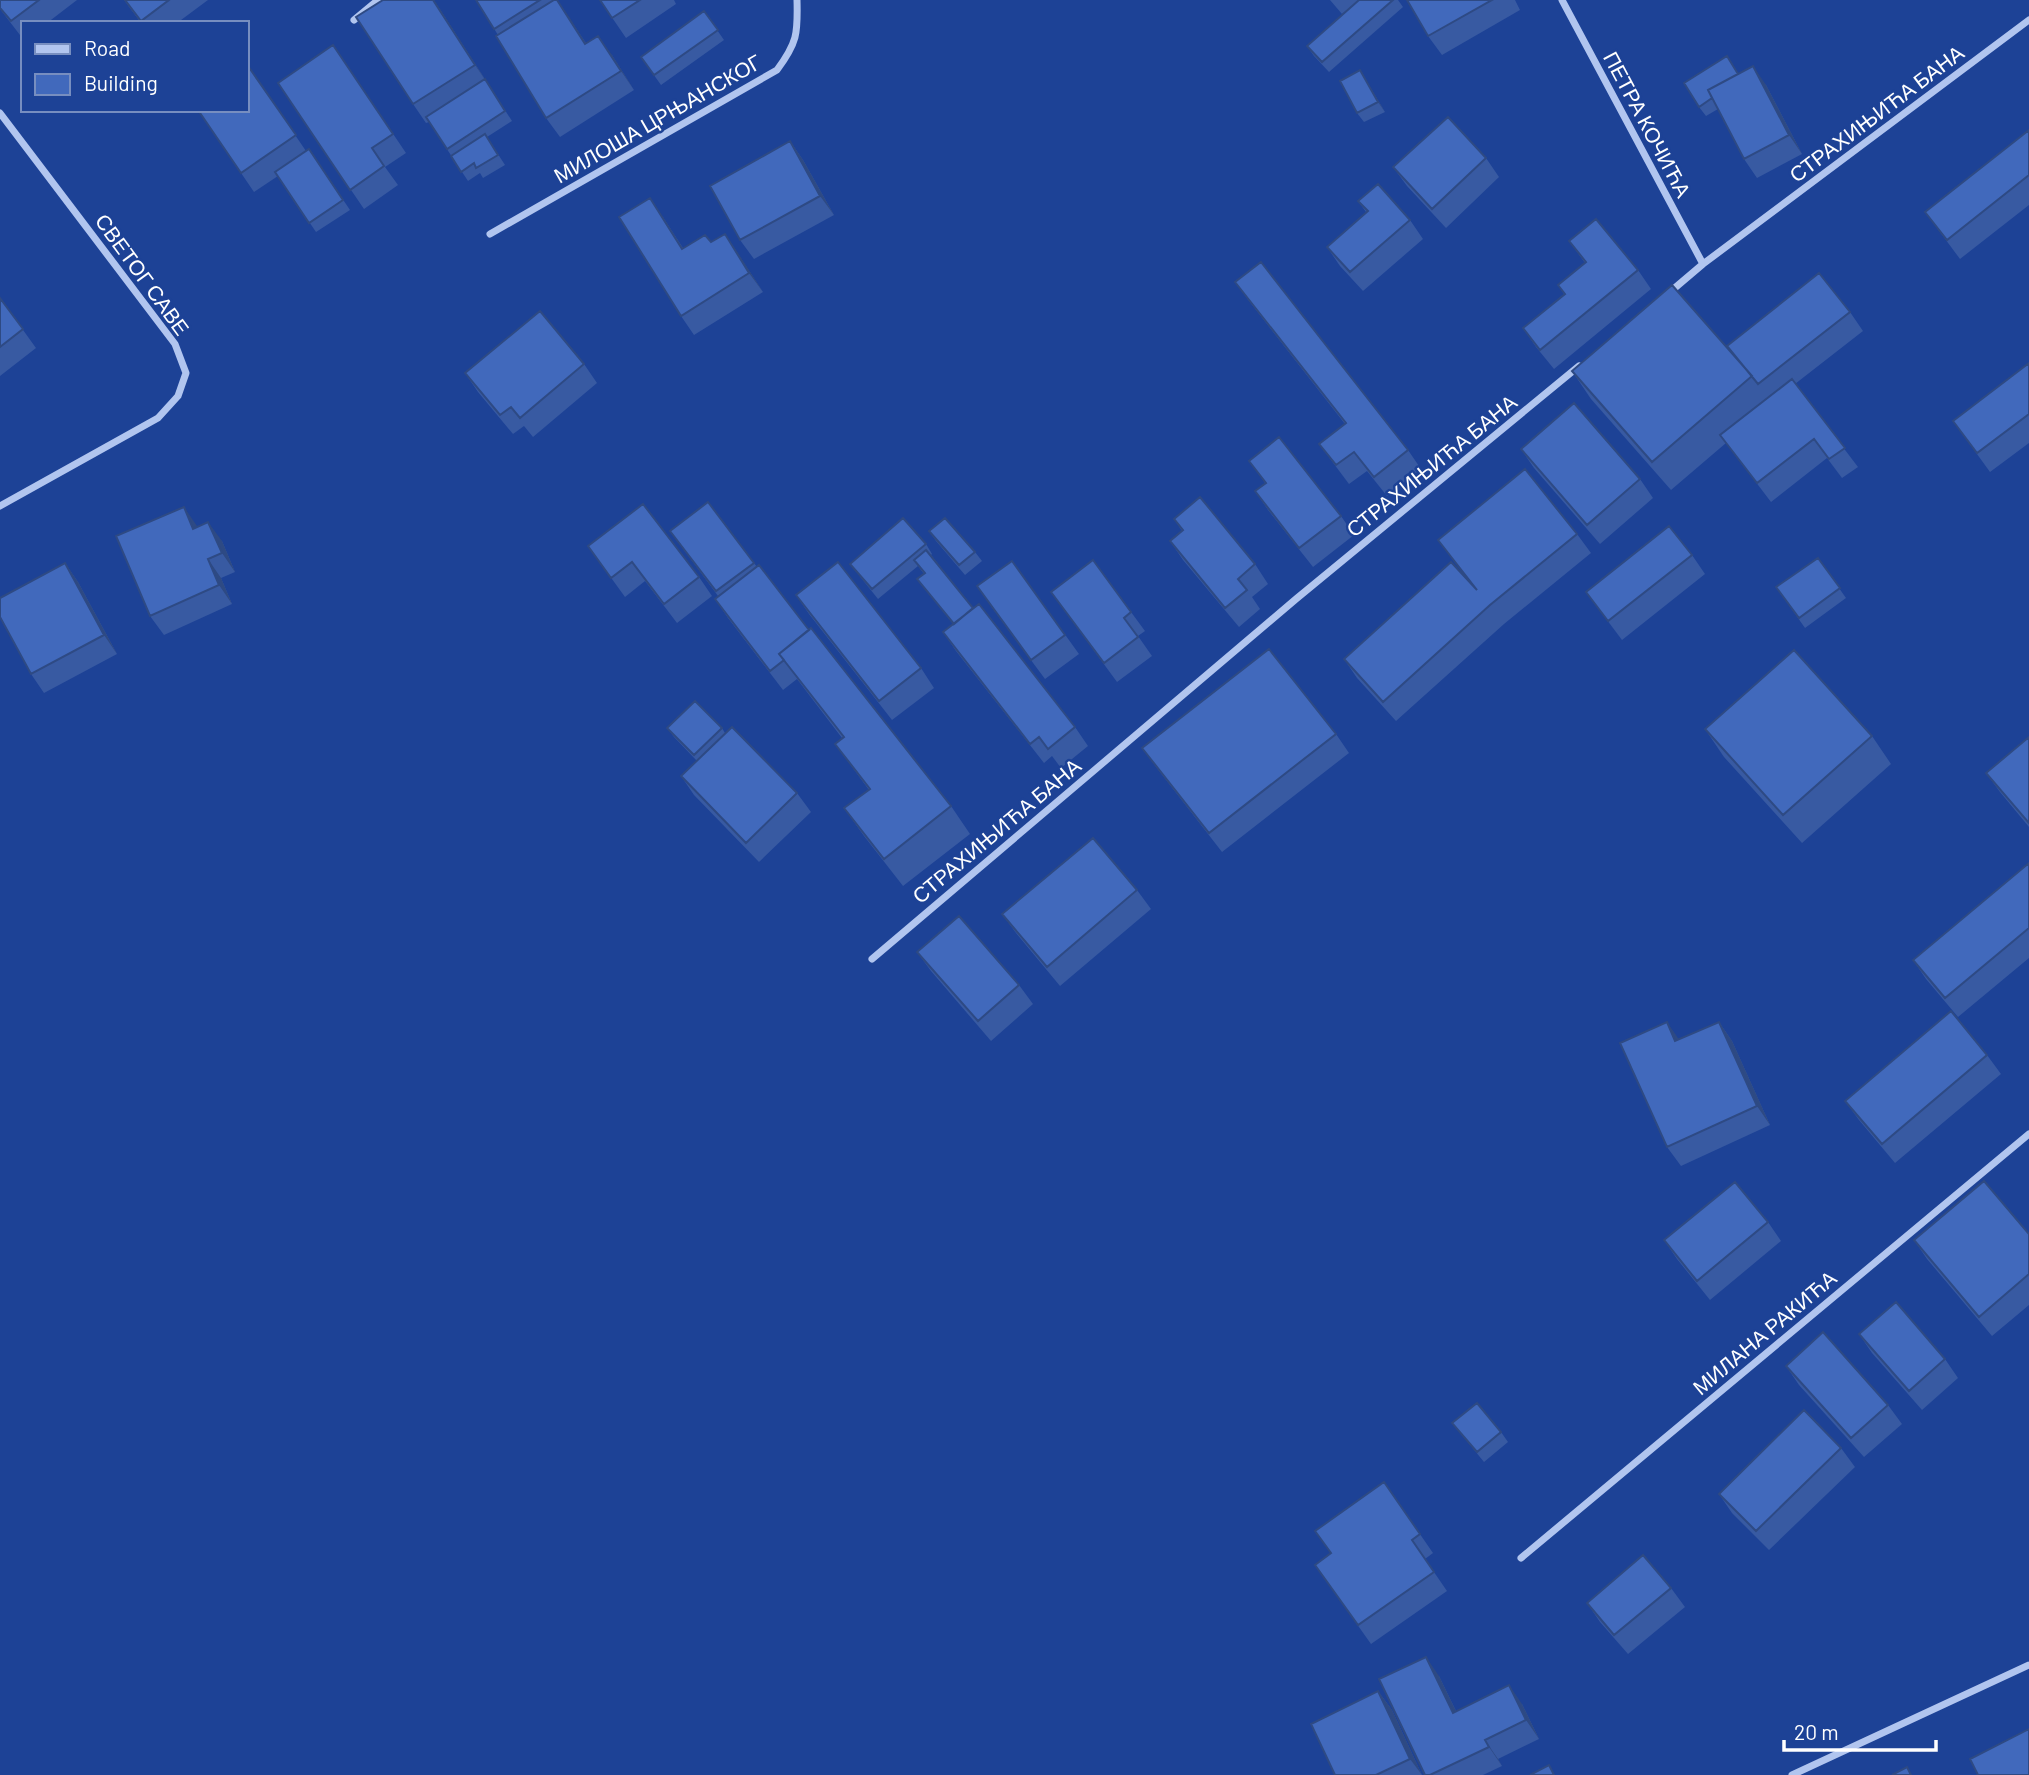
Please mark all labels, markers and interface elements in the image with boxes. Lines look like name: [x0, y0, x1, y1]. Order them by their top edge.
legend: [21, 21, 248, 112]
text: Road: [84, 35, 130, 60]
street label: СТРАХИЊИЋА БАНА: [1784, 39, 1968, 187]
street label: ПЕТРА КОЧИЋА: [1599, 47, 1697, 201]
street label: МИЛОША ЦРЊАНСКОГ: [549, 48, 765, 188]
text: Building: [84, 70, 158, 95]
street label: СВЕТОГ САВЕ: [91, 209, 195, 339]
street label: СТРАХИЊИЋА БАНА: [1341, 389, 1521, 541]
street label: СТРАХИЊИЋА БАНА: [907, 752, 1085, 908]
street label: МИЛАНА РАКИЋА: [1687, 1265, 1841, 1399]
scale bar: [1784, 1708, 1936, 1752]
text: 20 m: [1794, 1719, 1839, 1744]

